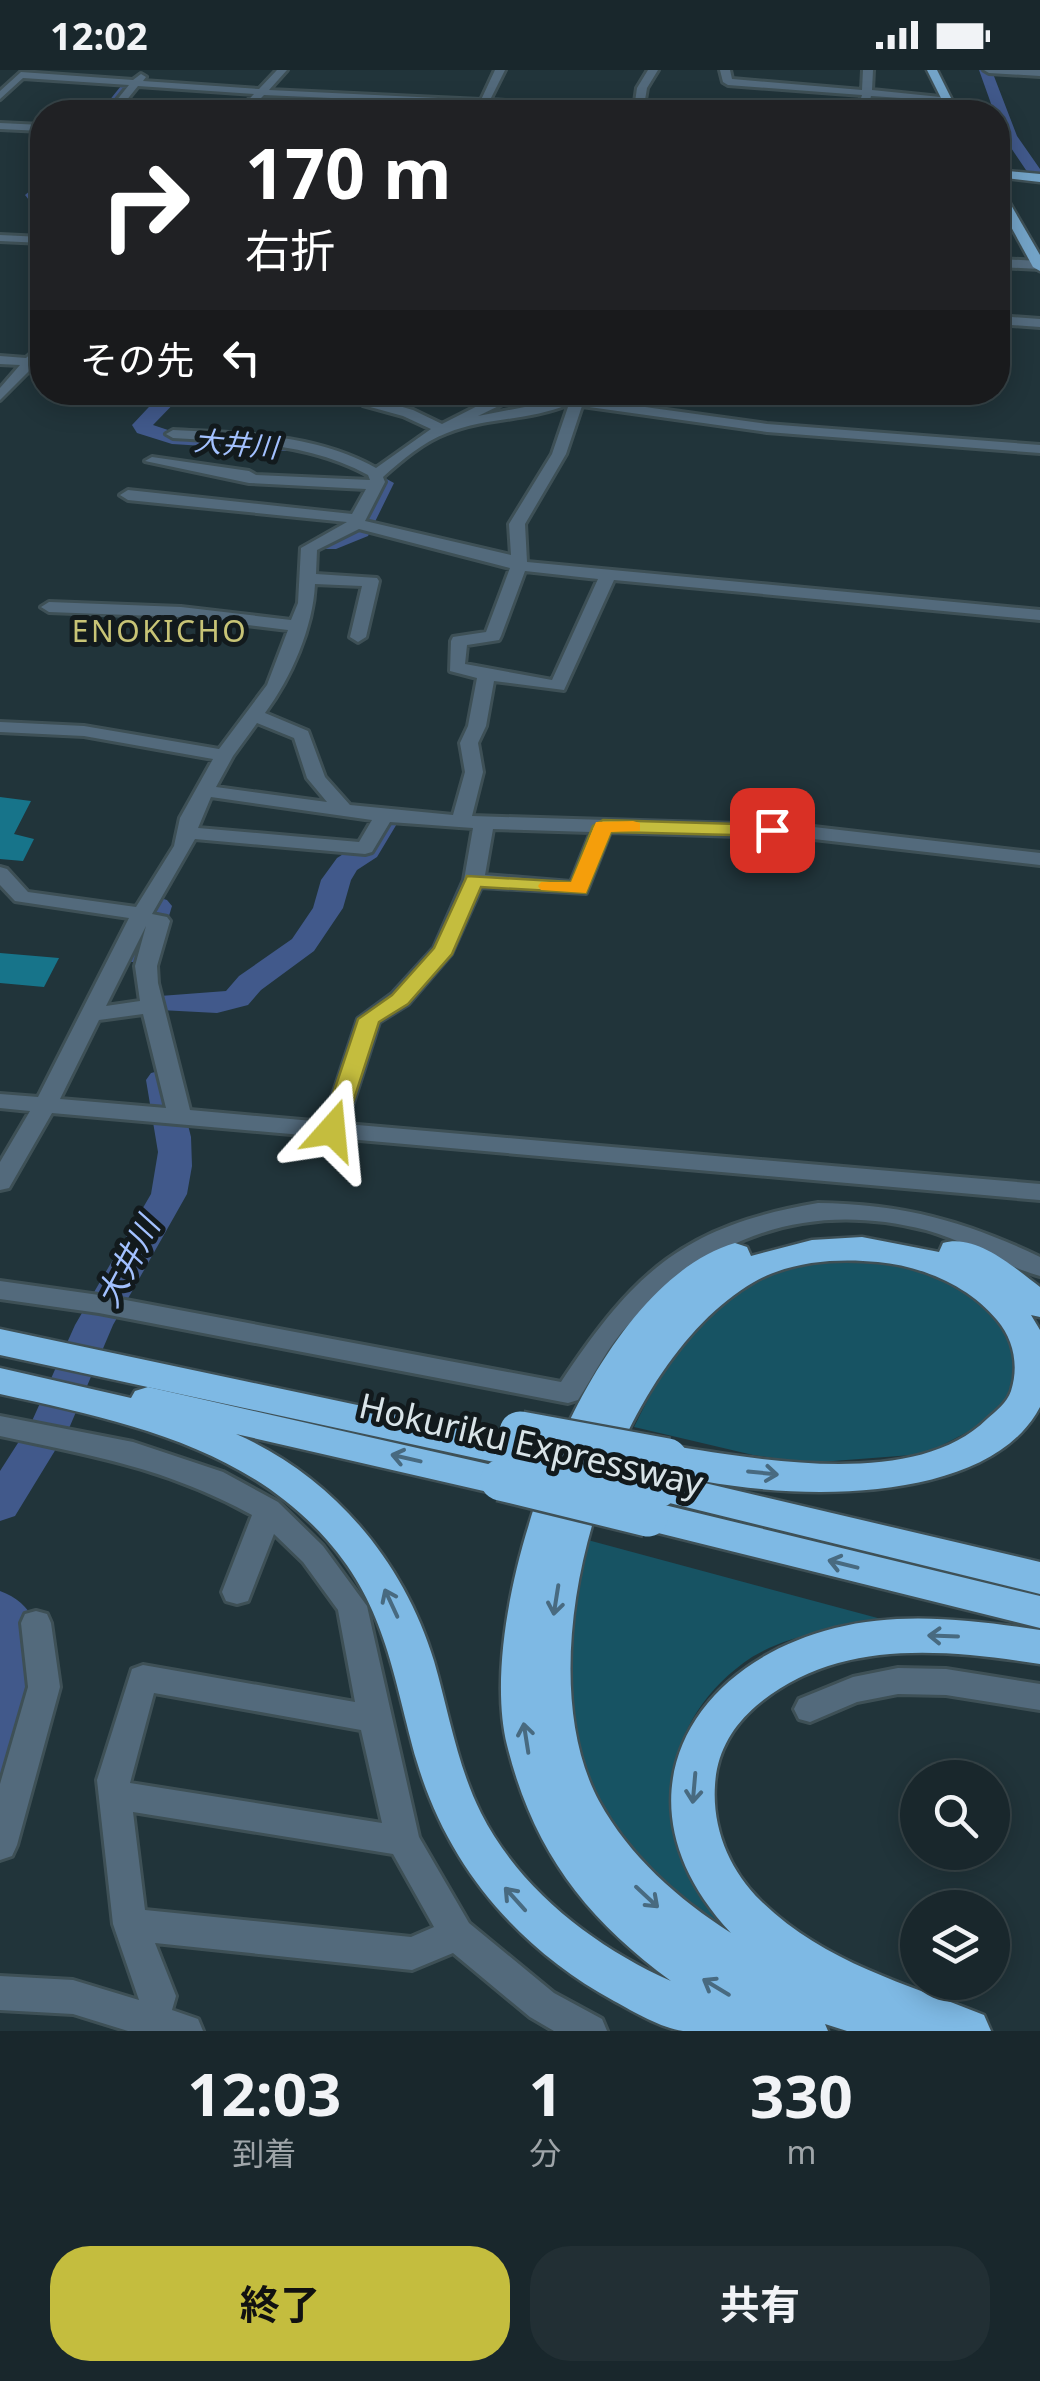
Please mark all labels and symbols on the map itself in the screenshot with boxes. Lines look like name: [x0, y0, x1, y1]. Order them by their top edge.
water label: 大井川: [193, 420, 283, 466]
district label: ENOKICHO: [72, 610, 248, 651]
pin: [730, 788, 815, 873]
position arrow: [280, 1078, 384, 1182]
water label: 大井川: [85, 1206, 170, 1314]
street label: Hokuriku Expressway: [355, 1381, 708, 1506]
one-way arrow: [391, 1448, 423, 1466]
one-way arrow: [747, 1463, 779, 1482]
one-way arrow: [828, 1554, 860, 1572]
one-way arrow: [546, 1584, 565, 1616]
one-way arrow: [381, 1588, 399, 1618]
one-way arrow: [928, 1626, 960, 1645]
one-way arrow: [516, 1722, 534, 1755]
one-way arrow: [684, 1771, 703, 1803]
one-way arrow: [634, 1885, 659, 1908]
one-way arrow: [503, 1887, 526, 1912]
one-way arrow: [703, 1977, 731, 1997]

